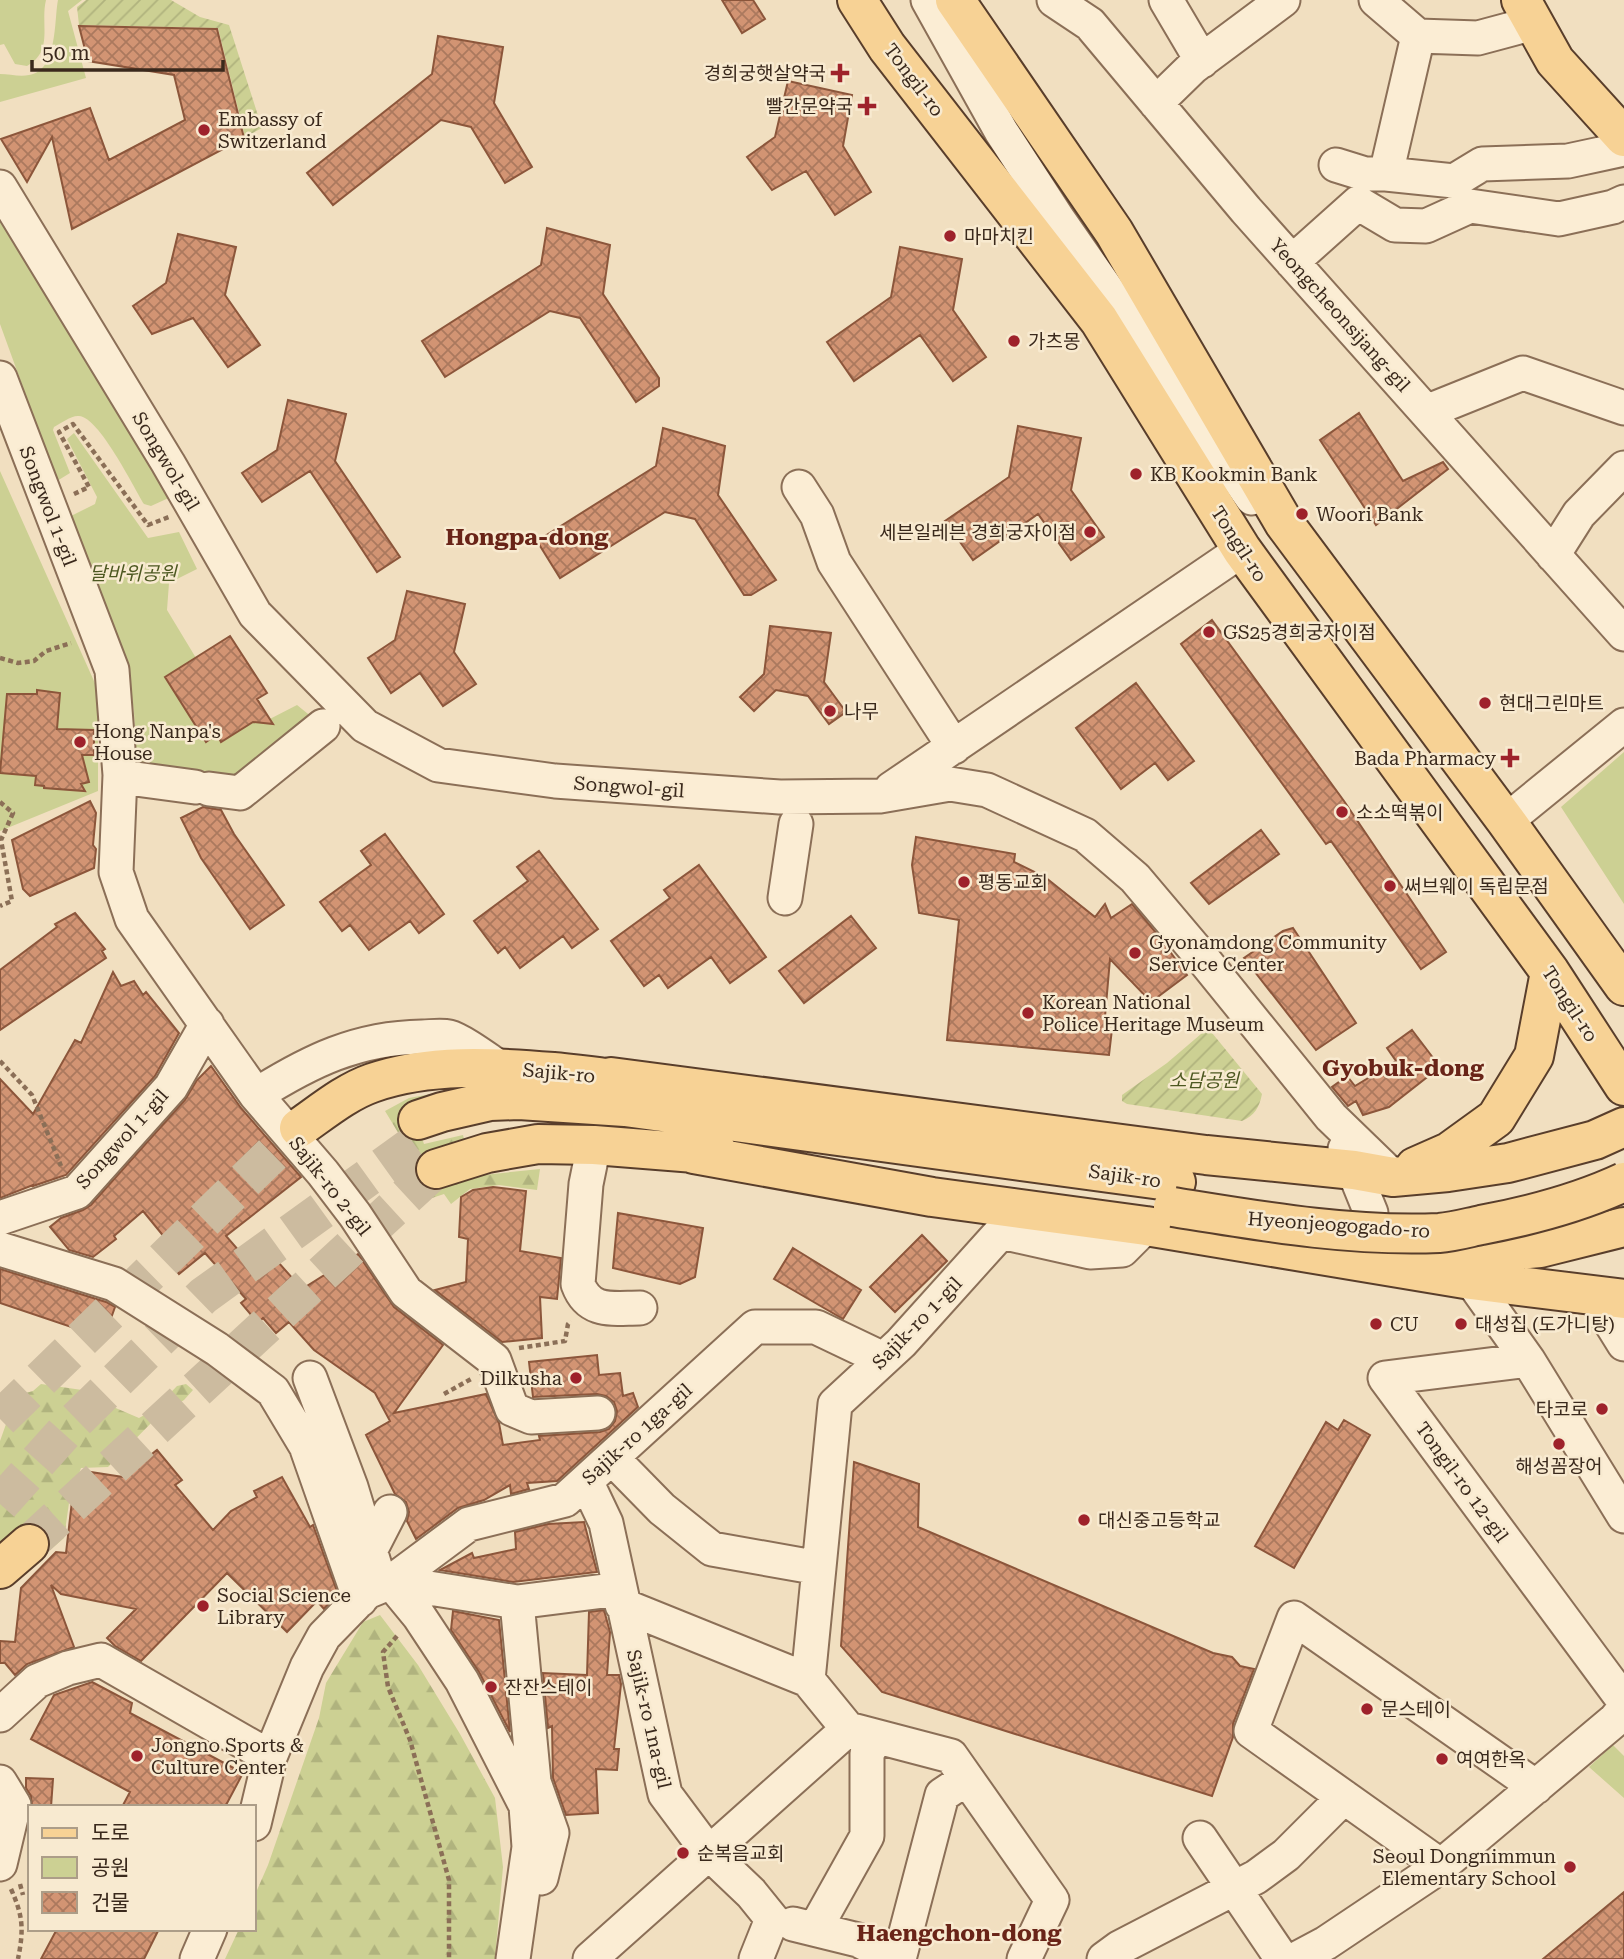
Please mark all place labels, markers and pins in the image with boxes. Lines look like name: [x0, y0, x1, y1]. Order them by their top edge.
place label: 경희궁햇살약국: [704, 62, 826, 85]
marker: 경희궁햇살약국: [832, 65, 848, 81]
place label: 빨간문약국: [766, 95, 853, 118]
marker: 빨간문약국: [859, 98, 875, 114]
place label: Embassy of Switzerland: [218, 108, 327, 153]
marker: Embassy of Switzerland: [196, 122, 212, 138]
place label: 마마치킨: [964, 225, 1034, 248]
marker: 마마치킨: [942, 228, 958, 244]
place label: 가츠몽: [1028, 330, 1080, 353]
marker: 가츠몽: [1006, 333, 1022, 349]
place label: KB Kookmin Bank: [1150, 463, 1318, 486]
marker: KB Kookmin Bank: [1128, 466, 1144, 482]
place label: Woori Bank: [1316, 503, 1423, 526]
marker: Woori Bank: [1294, 506, 1310, 522]
place label: 세븐일레븐 경희궁자이점: [879, 521, 1076, 544]
marker: 세븐일레븐 경희궁자이점: [1082, 524, 1098, 540]
place label: GS25경희궁자이점: [1223, 621, 1376, 644]
marker: GS25경희궁자이점: [1201, 624, 1217, 640]
place label: 현대그린마트: [1499, 692, 1604, 715]
marker: 현대그린마트: [1477, 695, 1493, 711]
place label: 나무: [844, 700, 879, 723]
marker: 나무: [822, 703, 838, 719]
place label: Hong Nanpa's House: [94, 720, 221, 765]
marker: Hong Nanpa's House: [72, 734, 88, 750]
place label: Bada Pharmacy: [1354, 747, 1497, 770]
marker: Bada Pharmacy: [1502, 750, 1518, 766]
place label: 소소떡볶이: [1356, 801, 1443, 824]
marker: 소소떡볶이: [1334, 804, 1350, 820]
place label: 평동교회: [978, 871, 1048, 894]
marker: 평동교회: [956, 874, 972, 890]
place label: 써브웨이 독립문점: [1404, 875, 1549, 898]
marker: 써브웨이 독립문점: [1382, 878, 1398, 894]
place label: Gyonamdong Community Service Center: [1149, 931, 1387, 976]
marker: Gyonamdong Community Service Center: [1127, 945, 1143, 961]
place label: Korean National Police Heritage Museum: [1042, 991, 1264, 1036]
marker: Korean National Police Heritage Museum: [1020, 1005, 1036, 1021]
place label: CU: [1390, 1313, 1419, 1336]
place label: 대성집 (도가니탕): [1475, 1313, 1615, 1336]
marker: CU: [1368, 1316, 1384, 1332]
marker: 대성집 (도가니탕): [1453, 1316, 1469, 1332]
place label: Dilkusha: [480, 1367, 563, 1390]
marker: Dilkusha: [568, 1370, 584, 1386]
place label: 타코로: [1536, 1398, 1588, 1421]
marker: 타코로: [1594, 1401, 1610, 1417]
marker: 해성꼼장어: [1551, 1436, 1567, 1452]
place label: 해성꼼장어: [1515, 1455, 1603, 1478]
place label: 대신중고등학교: [1098, 1509, 1220, 1532]
marker: 대신중고등학교: [1076, 1512, 1092, 1528]
place label: Social Science Library: [217, 1584, 351, 1629]
marker: Social Science Library: [195, 1598, 211, 1614]
place label: 잔잔스테이: [505, 1676, 592, 1699]
marker: 잔잔스테이: [483, 1679, 499, 1695]
place label: 문스테이: [1381, 1698, 1451, 1721]
marker: 문스테이: [1359, 1701, 1375, 1717]
place label: Jongno Sports & Culture Center: [151, 1734, 304, 1779]
marker: Jongno Sports & Culture Center: [129, 1748, 145, 1764]
place label: 여여한옥: [1456, 1748, 1526, 1771]
marker: 여여한옥: [1434, 1751, 1450, 1767]
place label: 순복음교회: [697, 1842, 784, 1865]
marker: 순복음교회: [675, 1845, 691, 1861]
place label: Seoul Dongnimmun Elementary School: [1373, 1845, 1556, 1890]
marker: Seoul Dongnimmun Elementary School: [1562, 1859, 1578, 1875]

